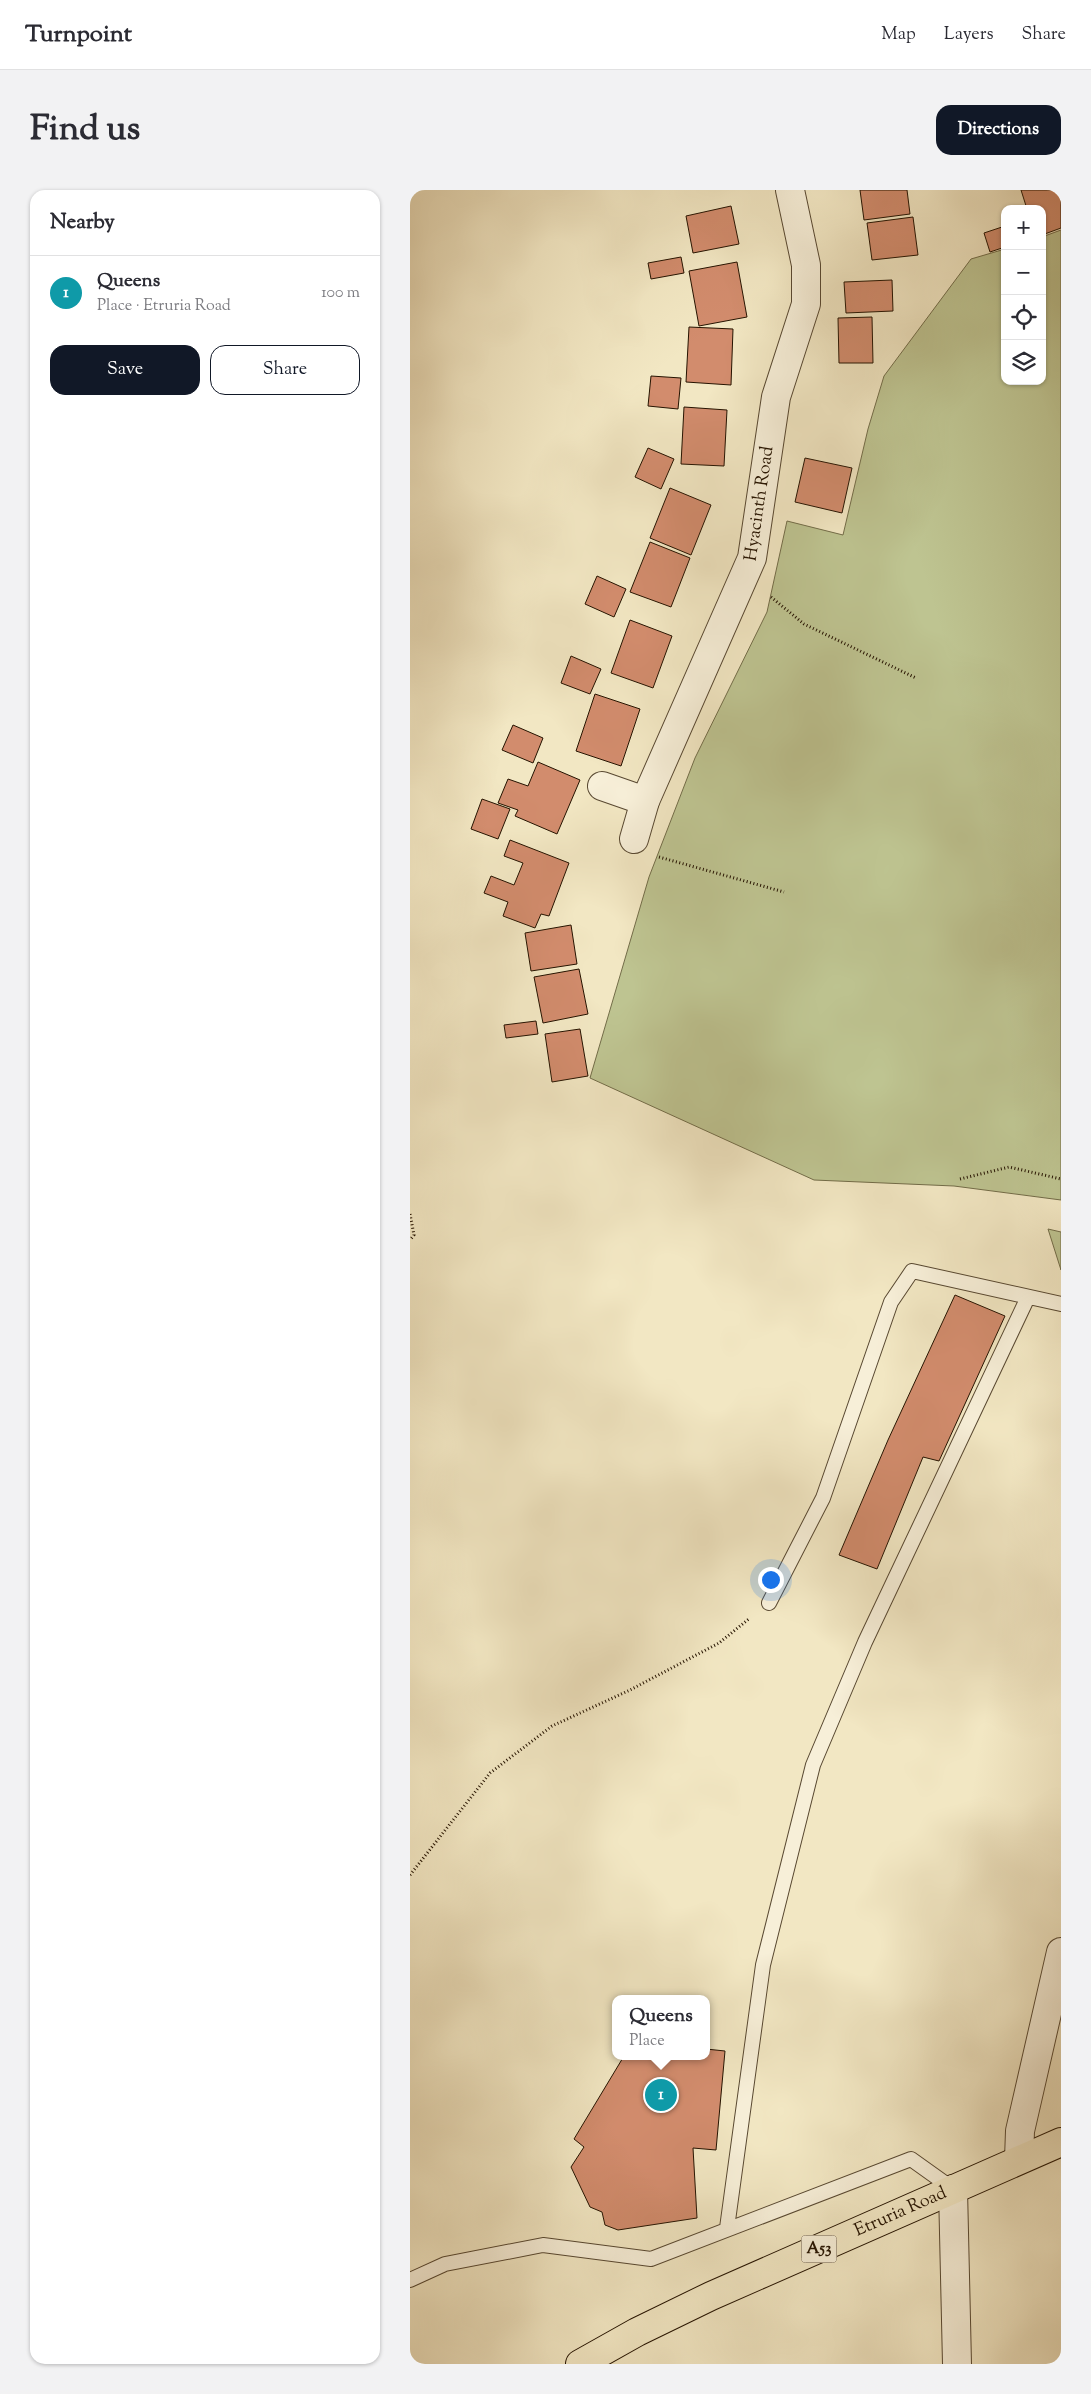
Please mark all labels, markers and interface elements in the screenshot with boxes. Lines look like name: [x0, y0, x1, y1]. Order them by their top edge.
text: Turnpoint: [25, 18, 132, 52]
text: Map: [881, 22, 916, 48]
text: Layers: [944, 22, 994, 48]
text: Share: [1022, 22, 1066, 48]
text: Find us: [30, 105, 140, 156]
button: Directions: [936, 105, 1061, 155]
map controls: [1001, 205, 1046, 385]
button: +: [1001, 205, 1046, 250]
text: Nearby: [50, 208, 115, 238]
button: −: [1001, 250, 1046, 295]
text: Queens: [97, 268, 160, 295]
text: 1: [63, 282, 69, 305]
text: 100 m: [321, 282, 360, 305]
text: Place · Etruria Road: [97, 295, 231, 318]
button: locate: [1001, 295, 1046, 340]
button: layers: [1001, 340, 1046, 385]
button: Save: [50, 345, 200, 395]
button: Share: [210, 345, 360, 395]
street label: Hyacinth Road: [739, 444, 782, 563]
your location: [758, 1567, 784, 1593]
popup: [612, 1995, 710, 2060]
text: Queens: [629, 2003, 693, 2030]
text: Place: [629, 2030, 665, 2053]
pin: 1: [645, 2076, 677, 2114]
street label: Etruria Road: [850, 2181, 951, 2244]
road number: A53: [802, 2236, 836, 2262]

